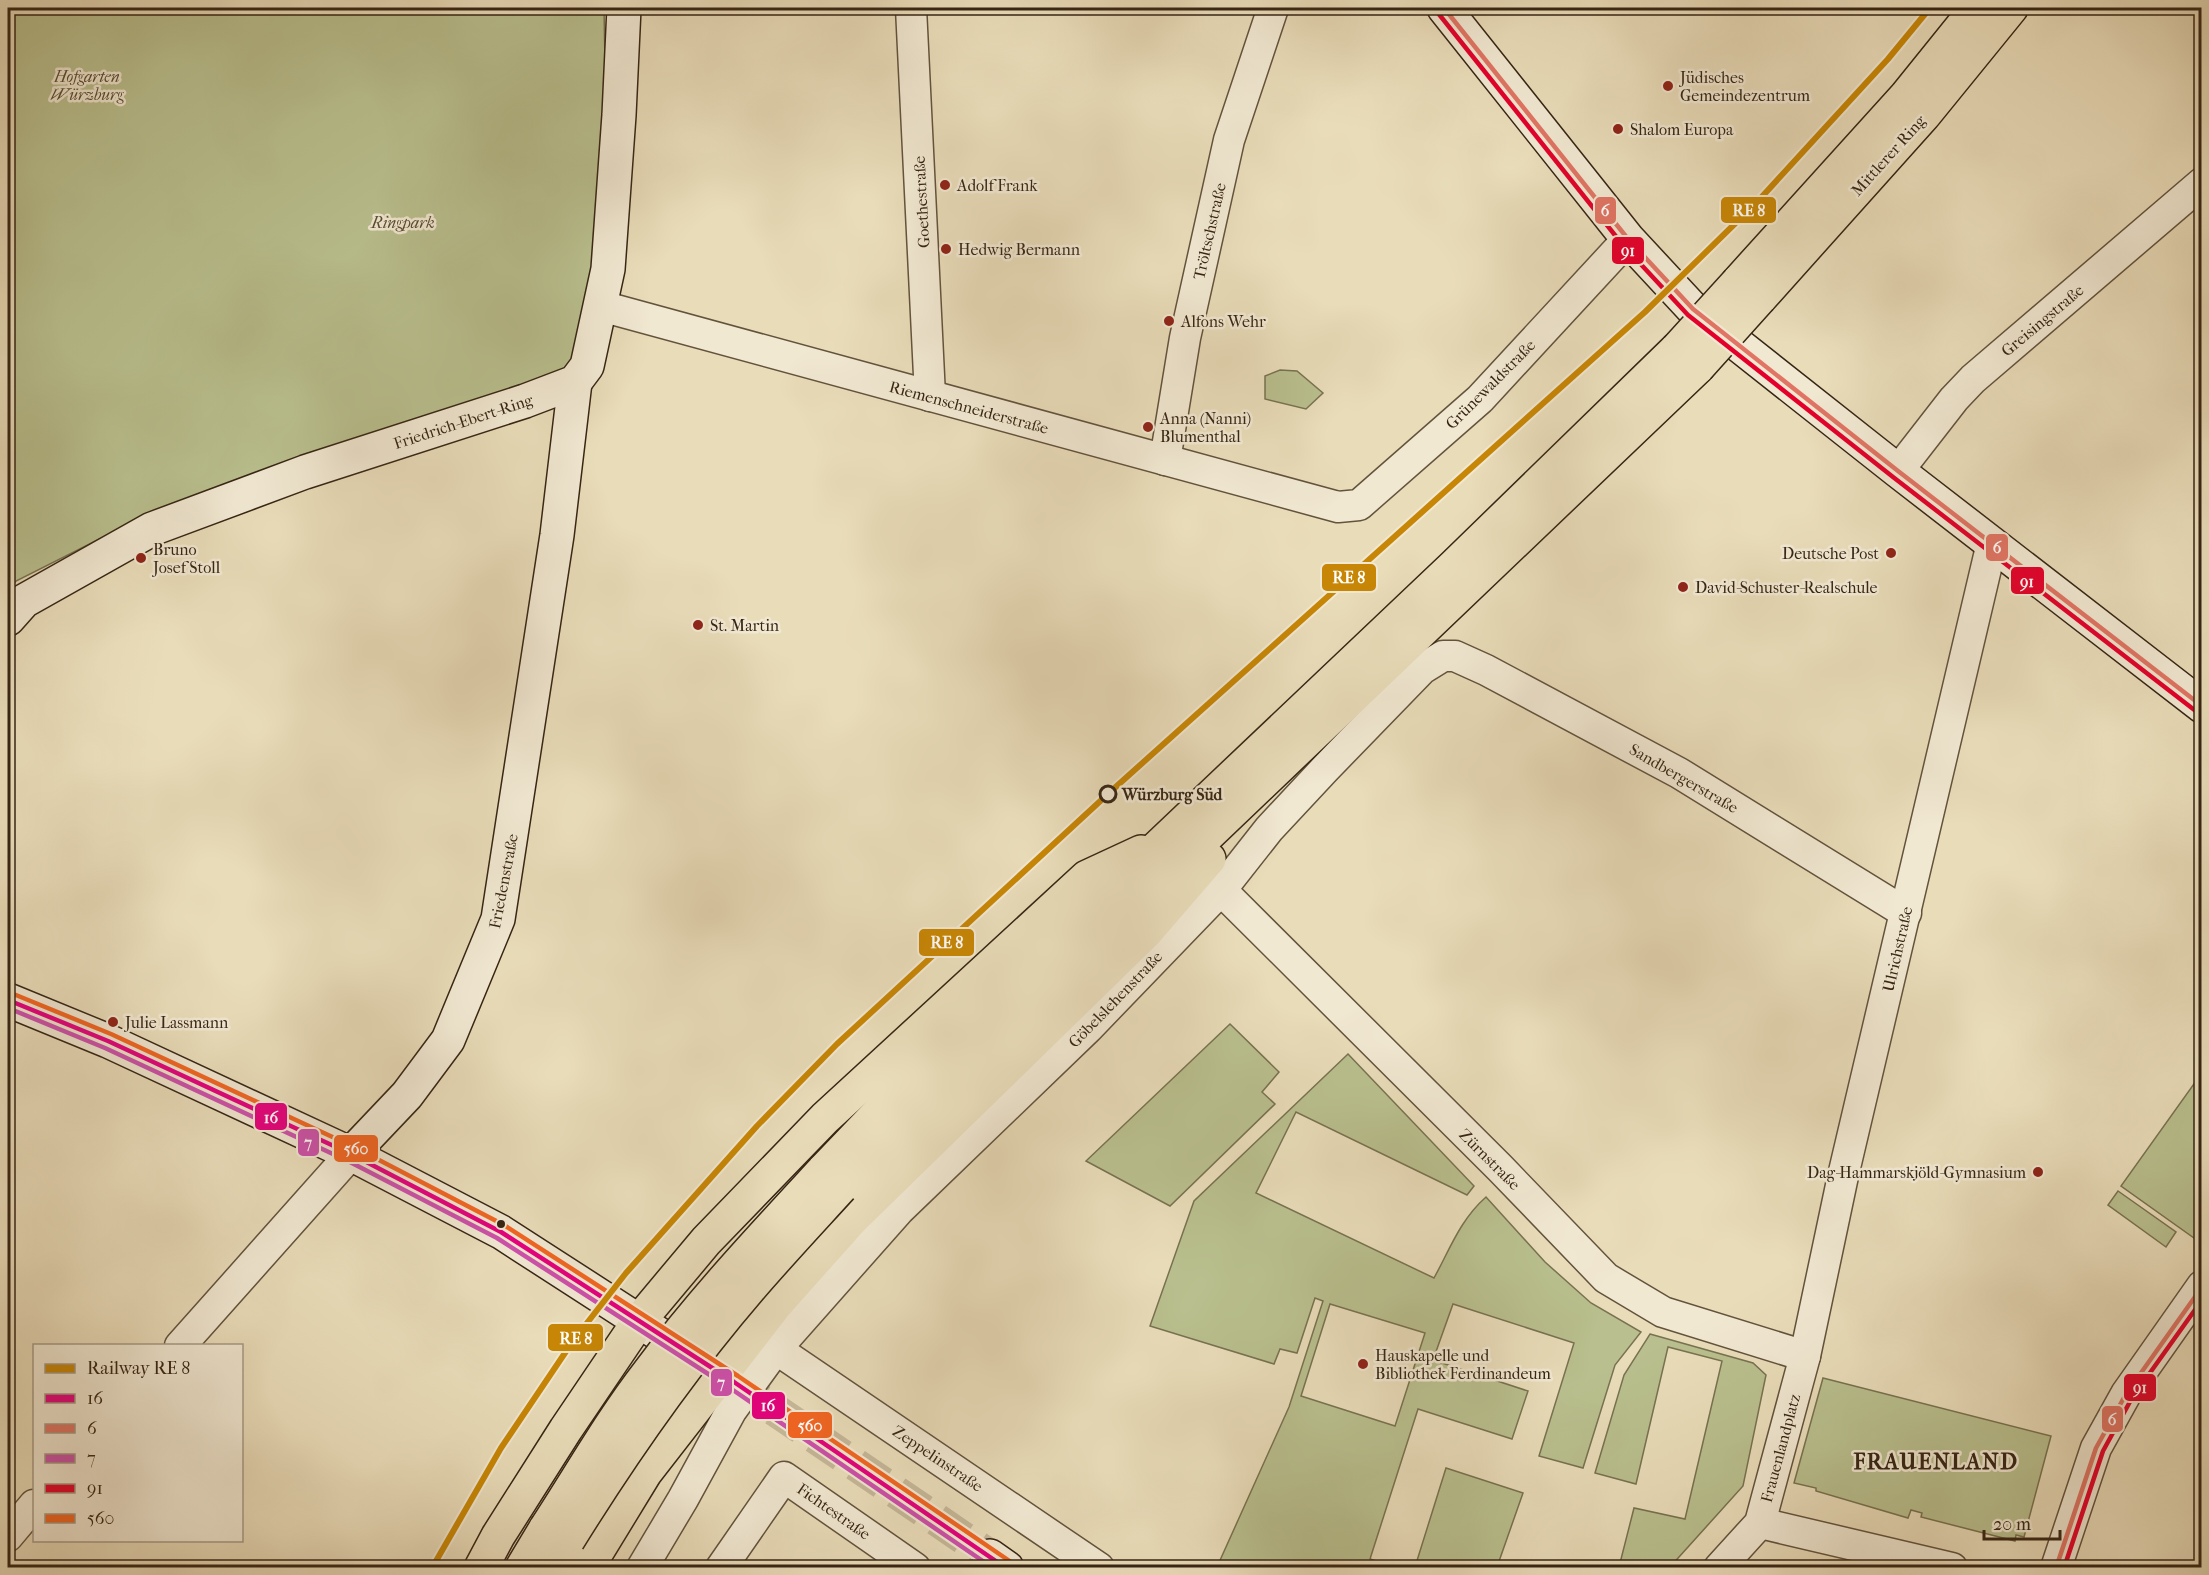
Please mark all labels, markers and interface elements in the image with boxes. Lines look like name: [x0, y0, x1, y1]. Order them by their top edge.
park label: Hofgarten Würzburg: [51, 67, 124, 104]
place label: Jüdisches Gemeindezentrum: [1678, 68, 1811, 105]
marker: Jüdisches Gemeindezentrum: [1661, 79, 1675, 93]
street label: Mittlerer Ring: [1847, 111, 1930, 200]
place label: Shalom Europa: [1630, 120, 1734, 139]
marker: Shalom Europa: [1611, 122, 1625, 136]
street label: Goethestraße: [910, 155, 933, 249]
place label: Adolf Frank: [956, 176, 1038, 195]
marker: Adolf Frank: [938, 178, 952, 192]
street label: Tröltschstraße: [1189, 181, 1230, 281]
line badge: 6: [1594, 196, 1617, 225]
line badge: RE 8: [1720, 196, 1777, 224]
text: 6: [1601, 201, 1610, 220]
text: RE 8: [1733, 201, 1765, 220]
park label: Ringpark: [370, 213, 435, 232]
line badge: 91: [1611, 236, 1645, 265]
place label: Hedwig Bermann: [958, 240, 1081, 259]
text: 91: [1620, 241, 1635, 261]
marker: Hedwig Bermann: [939, 242, 953, 256]
street label: Greisingstraße: [1997, 280, 2087, 360]
place label: Alfons Wehr: [1180, 312, 1266, 331]
marker: Alfons Wehr: [1162, 314, 1176, 328]
street label: Grünewaldstraße: [1442, 336, 1539, 433]
street label: Riemenschneiderstraße: [887, 377, 1051, 438]
street label: Friedrich-Ebert-Ring: [391, 390, 536, 453]
place label: Anna (Nanni) Blumenthal: [1159, 409, 1251, 446]
marker: Anna (Nanni) Blumenthal: [1141, 420, 1155, 434]
line badge: 6: [1985, 533, 2009, 562]
text: 6: [1993, 538, 2002, 557]
place label: Bruno Josef Stoll: [151, 540, 221, 577]
place label: Deutsche Post: [1782, 544, 1879, 563]
marker: Deutsche Post: [1884, 546, 1898, 560]
marker: Bruno Josef Stoll: [134, 551, 148, 565]
line badge: RE 8: [1321, 563, 1377, 592]
line badge: 91: [2010, 566, 2045, 595]
text: RE 8: [1333, 568, 1365, 587]
text: 91: [2019, 572, 2034, 592]
place label: David-Schuster-Realschule: [1695, 578, 1878, 597]
marker: David-Schuster-Realschule: [1676, 580, 1690, 594]
place label: St. Martin: [710, 616, 780, 635]
marker: St. Martin: [691, 618, 705, 632]
street label: Sandbergerstraße: [1626, 740, 1742, 817]
marker: Würzburg Süd: [1099, 785, 1117, 803]
place label: Würzburg Süd: [1121, 785, 1223, 805]
street label: Friedenstraße: [485, 832, 522, 930]
street label: Ulrichstraße: [1878, 905, 1917, 994]
line badge: RE 8: [918, 928, 975, 957]
text: RE 8: [931, 933, 963, 952]
street label: Göbelslehenstraße: [1065, 947, 1166, 1052]
place label: Julie Lassmann: [123, 1013, 229, 1032]
marker: Julie Lassmann: [106, 1015, 120, 1029]
line badge: 16: [254, 1102, 288, 1131]
text: 16: [264, 1108, 278, 1127]
street label: Zürnstraße: [1455, 1125, 1524, 1194]
line badge: 7: [297, 1128, 320, 1157]
text: 7: [303, 1133, 312, 1152]
line badge: 560: [333, 1134, 379, 1163]
text: 560: [344, 1139, 368, 1158]
place label: Dag-Hammarskjöld-Gymnasium: [1807, 1163, 2027, 1182]
marker: Dag-Hammarskjöld-Gymnasium: [2031, 1165, 2045, 1179]
unlabelled marker: [495, 1218, 507, 1230]
line badge: RE 8: [547, 1323, 604, 1352]
text: RE 8: [560, 1329, 592, 1348]
legend: [33, 1344, 243, 1542]
place label: Hauskapelle und Bibliothek Ferdinandeum: [1375, 1346, 1551, 1383]
marker: Hauskapelle und Bibliothek Ferdinandeum: [1356, 1357, 1370, 1371]
text: Railway RE 8: [87, 1358, 190, 1379]
line badge: 7: [710, 1368, 733, 1397]
text: 7: [716, 1373, 725, 1392]
line badge: 91: [2123, 1373, 2157, 1402]
text: 91: [2132, 1378, 2147, 1398]
text: 16: [87, 1388, 103, 1409]
line badge: 16: [751, 1391, 786, 1420]
street label: Frauenlandplatz: [1757, 1392, 1804, 1505]
text: 16: [761, 1396, 775, 1415]
line badge: 6: [2101, 1405, 2124, 1433]
text: 6: [2108, 1410, 2117, 1429]
line badge: 560: [787, 1411, 833, 1439]
text: 560: [798, 1416, 822, 1435]
text: 6: [87, 1418, 97, 1439]
street label: Zeppelinstraße: [889, 1421, 987, 1496]
text: 7: [87, 1448, 96, 1469]
district label: FRAUENLAND: [1852, 1449, 2019, 1475]
text: 91: [87, 1478, 103, 1499]
street label: Fichtestraße: [793, 1479, 874, 1544]
scale bar: [1984, 1503, 2060, 1541]
text: 560: [87, 1508, 114, 1529]
text: 20 m: [1993, 1514, 2031, 1535]

